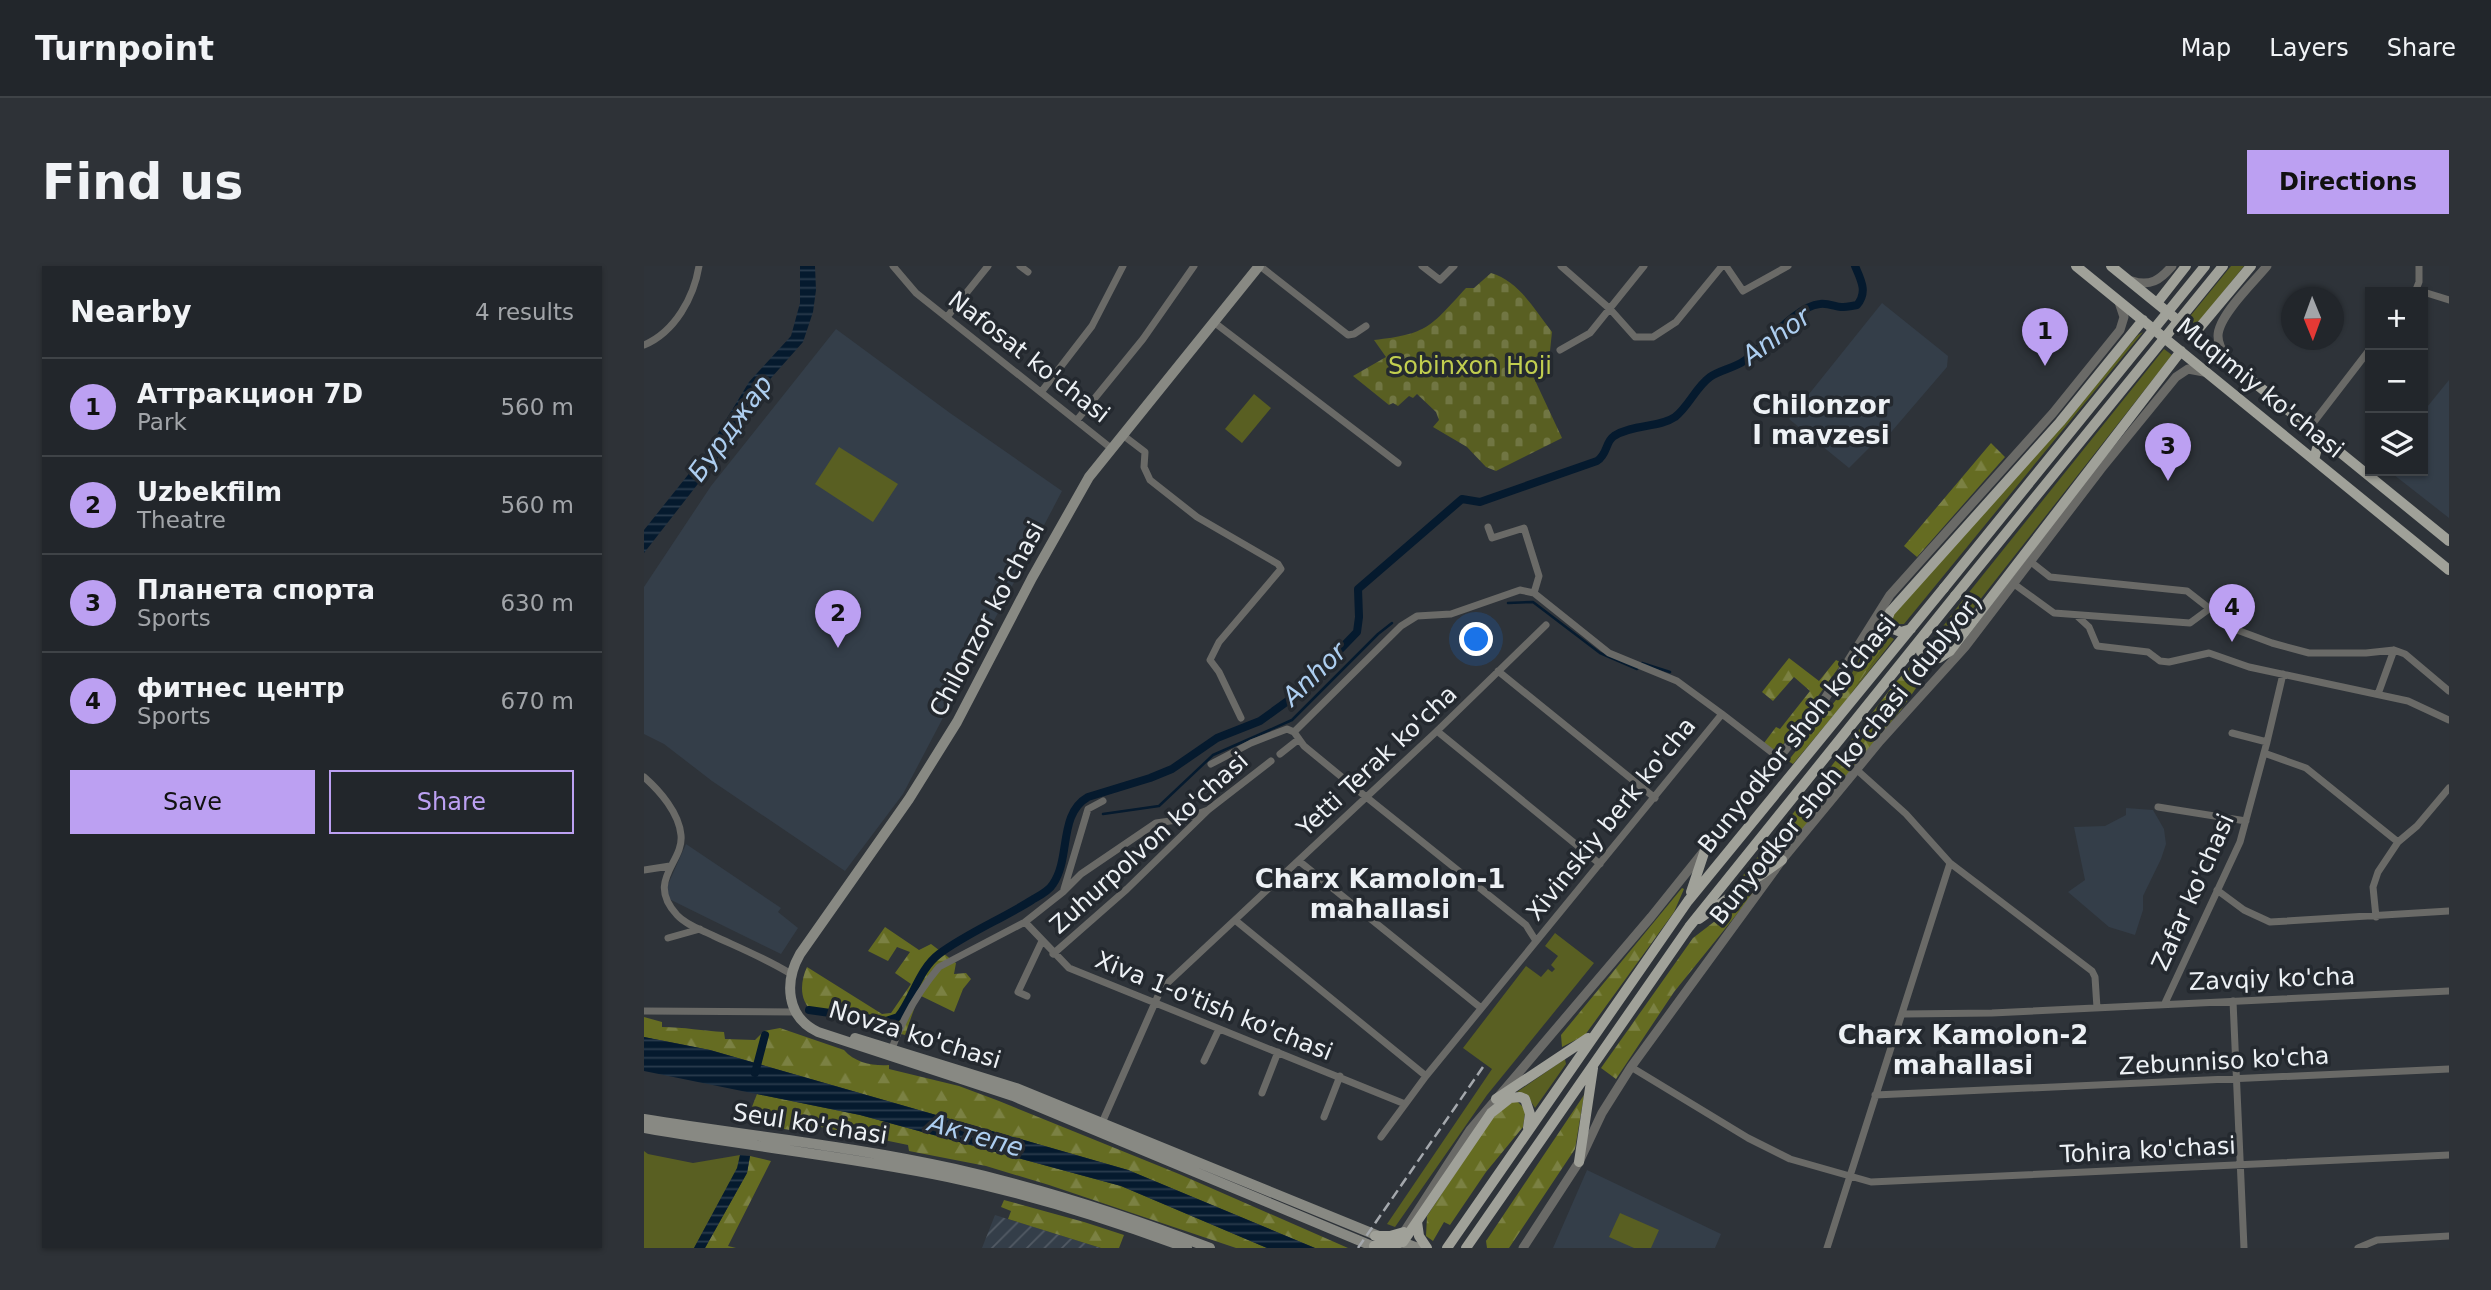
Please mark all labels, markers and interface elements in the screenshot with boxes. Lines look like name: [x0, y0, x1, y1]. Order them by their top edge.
text: Turnpoint: [35, 29, 214, 68]
text: Map: [2181, 34, 2231, 62]
text: Layers: [2269, 34, 2349, 62]
text: Share: [2387, 34, 2456, 62]
button: Directions: [2247, 150, 2449, 214]
text: Find us: [42, 154, 243, 211]
street label: Nafosat ko'chasi: [943, 285, 1115, 429]
north arrow: [2281, 287, 2344, 350]
map controls: [2365, 287, 2428, 476]
button: +: [2365, 287, 2428, 350]
text: Nearby: [70, 294, 192, 329]
text: 4 results: [475, 299, 574, 325]
water label: Anhor: [1734, 300, 1818, 372]
pin: 1: [2022, 308, 2068, 366]
street label: Muqimiy ko'chasi: [2171, 312, 2349, 464]
button: −: [2365, 350, 2428, 413]
park label: Sobinxon Hoji: [1388, 352, 1552, 380]
water label: Бурджар: [682, 369, 778, 487]
text: Аттракцион 7D: [137, 379, 363, 409]
district label: Chilonzor I mavzesi: [1752, 390, 1890, 450]
text: 1: [85, 394, 101, 420]
text: 560 m: [500, 394, 574, 420]
text: Park: [137, 409, 187, 435]
button: layers: [2365, 413, 2428, 476]
pin: 3: [2145, 423, 2191, 481]
text: Uzbekfilm: [137, 477, 282, 507]
text: 2: [85, 492, 101, 518]
text: 560 m: [500, 492, 574, 518]
text: Theatre: [137, 507, 226, 533]
street label: Chilonzor ko'chasi: [924, 517, 1050, 721]
text: Планета спорта: [137, 575, 375, 605]
pin: 4: [2209, 584, 2255, 642]
street label: Bunyodkor shoh koʻchasi (dublyor): [1704, 588, 1988, 930]
text: 3: [85, 590, 101, 616]
text: 630 m: [500, 590, 574, 616]
pin: 2: [815, 590, 861, 648]
text: Sports: [137, 605, 211, 631]
street label: Bunyodkor shoh ko'chasi: [1692, 609, 1902, 859]
your location: [1459, 622, 1493, 656]
water label: Anhor: [1274, 635, 1354, 713]
text: фитнес центр: [137, 673, 345, 703]
street label: Yetti Terak ko'cha: [1291, 680, 1463, 843]
text: 4: [85, 688, 101, 714]
text: 670 m: [500, 688, 574, 714]
text: Sports: [137, 703, 211, 729]
street label: Xivinskiy berk ko'cha: [1521, 712, 1701, 926]
street label: Zuhurpolvon ko'chasi: [1044, 747, 1254, 939]
button: Save: [70, 770, 315, 834]
button: Share: [329, 770, 574, 834]
street label: Zafar ko'chasi: [2146, 809, 2240, 975]
district label: Charx Kamolon-1 mahallasi: [1255, 864, 1505, 924]
street label: Xiva 1-o'tish ko'chasi: [1091, 946, 1337, 1066]
street label: Zavqiy ko'cha: [2188, 962, 2356, 996]
street label: Novza ko'chasi: [826, 996, 1004, 1074]
district label: Charx Kamolon-2 mahallasi: [1838, 1020, 2088, 1080]
street label: Zebunniso ko'cha: [2118, 1041, 2330, 1081]
street label: Seul ko'chasi: [731, 1098, 889, 1150]
water label: Актепе: [923, 1107, 1027, 1163]
street label: Tohira ko'chasi: [2058, 1131, 2237, 1169]

